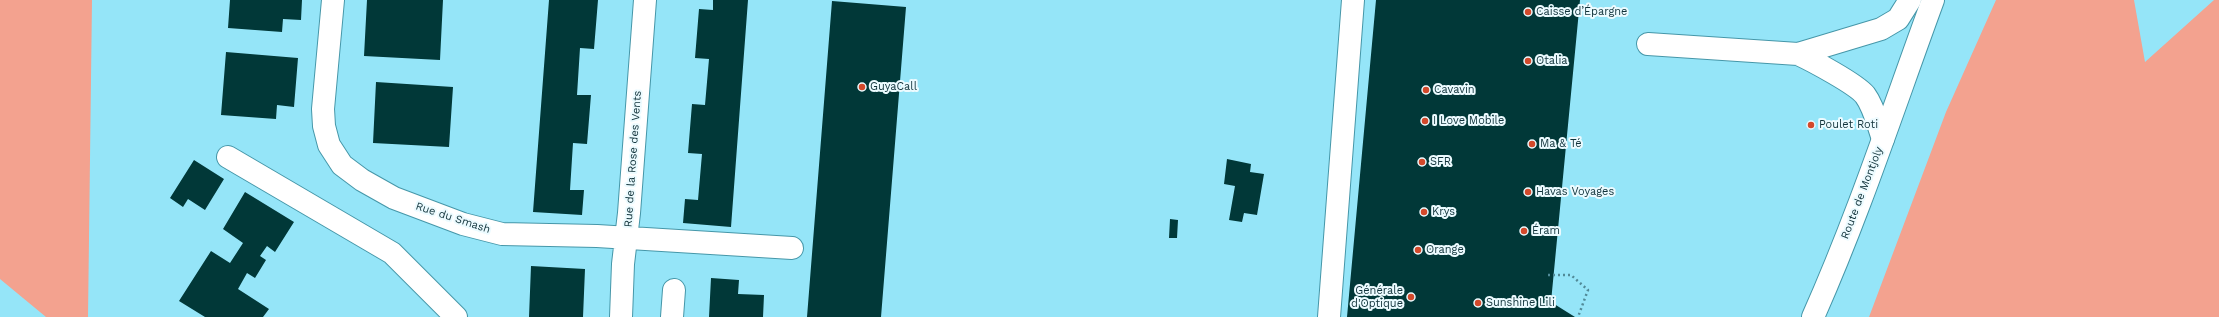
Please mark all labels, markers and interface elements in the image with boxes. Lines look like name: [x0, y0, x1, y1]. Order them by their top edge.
place label: Caisse d’Épargne: [1536, 5, 1627, 19]
marker: Caisse d’Épargne: [1523, 7, 1533, 17]
place label: Otalia: [1536, 54, 1568, 68]
marker: Otalia: [1523, 56, 1533, 66]
place label: GuyaCall: [870, 80, 917, 94]
marker: GuyaCall: [857, 82, 867, 92]
place label: Cavavin: [1434, 83, 1475, 97]
marker: Cavavin: [1421, 85, 1431, 95]
street label: Rue de la Rose des Vents: [622, 90, 644, 228]
place label: I Love Mobile: [1433, 114, 1504, 128]
marker: I Love Mobile: [1420, 116, 1430, 126]
place label: Poulet Roti: [1819, 118, 1878, 132]
marker: Poulet Roti: [1806, 120, 1816, 130]
place label: Ma & Té: [1540, 137, 1582, 151]
marker: Ma & Té: [1527, 139, 1537, 149]
street label: Route de Montjoly: [1838, 145, 1886, 241]
place label: SFR: [1430, 155, 1451, 169]
marker: SFR: [1417, 157, 1427, 167]
place label: Havas Voyages: [1536, 185, 1614, 199]
marker: Havas Voyages: [1523, 187, 1533, 197]
street label: Rue du Smash: [414, 200, 492, 236]
place label: Krys: [1432, 205, 1455, 219]
marker: Krys: [1419, 207, 1429, 217]
place label: Éram: [1532, 224, 1560, 238]
marker: Éram: [1519, 226, 1529, 236]
place label: Orange: [1426, 243, 1464, 257]
marker: Orange: [1413, 245, 1423, 255]
place label: Générale d'Optique: [1351, 284, 1403, 310]
marker: Générale d'Optique: [1406, 292, 1416, 302]
place label: Sunshine Lili: [1486, 296, 1555, 310]
marker: Sunshine Lili: [1473, 298, 1483, 308]

